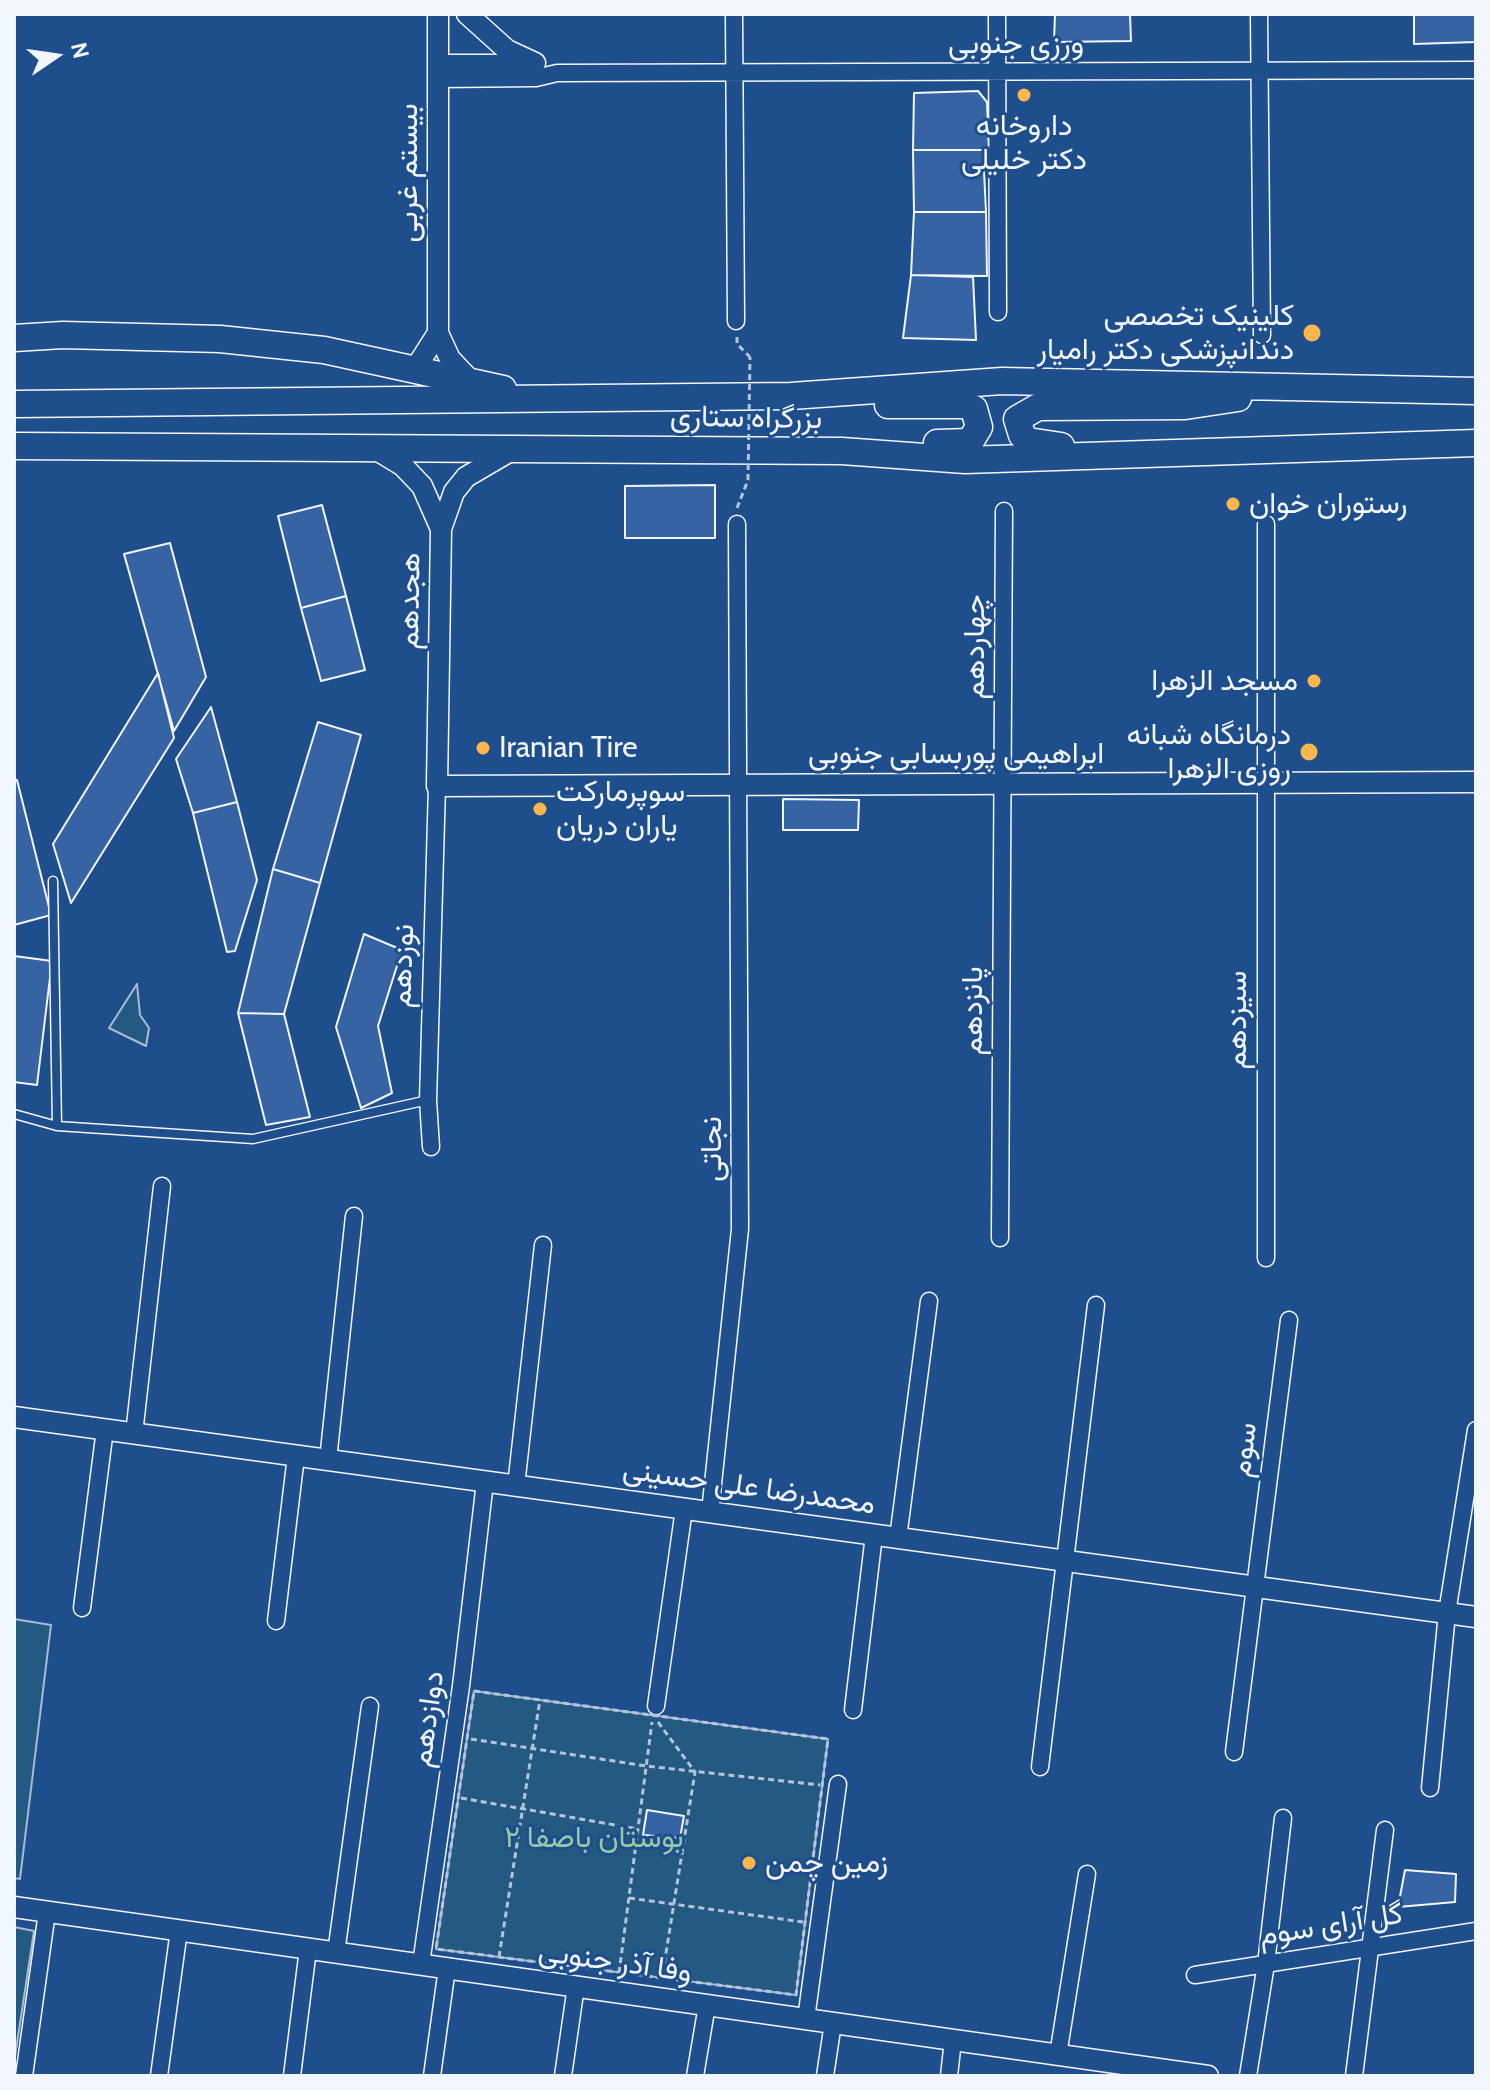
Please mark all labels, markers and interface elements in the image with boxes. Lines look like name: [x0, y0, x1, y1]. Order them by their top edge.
north arrow: [16, 16, 96, 96]
street label: ورزی جنوبی: [948, 26, 1084, 62]
text: N: [65, 40, 95, 61]
marker: داروخانه دکتر خلیلی: [1015, 86, 1033, 104]
street label: بیستم غربی: [390, 103, 426, 243]
place label: داروخانه دکتر خلیلی: [961, 108, 1087, 178]
place label: کلینیک تخصصی دندانپزشکی دکتر رامیار: [1037, 298, 1294, 368]
marker: کلینیک تخصصی دندانپزشکی دکتر رامیار: [1301, 322, 1323, 344]
street label: بزرگراه ستاری: [669, 399, 823, 437]
place label: رستوران خوان: [1249, 486, 1408, 522]
marker: رستوران خوان: [1224, 495, 1242, 513]
street label: هجدهم: [391, 552, 429, 650]
street label: چهاردهم: [957, 594, 993, 700]
place label: مسجد الزهرا: [1151, 663, 1298, 699]
marker: مسجد الزهرا: [1305, 672, 1323, 690]
place label: درمانگاه شبانه روزی الزهرا: [1126, 717, 1291, 788]
place label: Iranian Tire: [499, 730, 638, 766]
street label: ابراهیمی پوربسابی جنوبی: [808, 736, 1104, 772]
marker: Iranian Tire: [474, 739, 492, 757]
marker: درمانگاه شبانه روزی الزهرا: [1298, 741, 1320, 763]
place label: سوپرمارکت یاران دریان: [556, 774, 685, 844]
marker: سوپرمارکت یاران دریان: [531, 800, 549, 818]
street label: نوزدهم: [384, 923, 422, 1009]
street label: پانزدهم: [955, 966, 991, 1056]
street label: سیزدهم: [1219, 970, 1255, 1070]
street label: نجاتی: [694, 1116, 730, 1182]
street label: سوم: [1223, 1421, 1265, 1479]
street label: محمدرضا علی حسینی: [620, 1451, 878, 1523]
street label: دوازدهم: [403, 1669, 453, 1769]
park label: بوستان باصفا ۲: [504, 1820, 684, 1856]
place label: زمین چمن: [765, 1845, 888, 1881]
marker: زمین چمن: [740, 1854, 758, 1872]
street label: گل آرای سوم: [1257, 1896, 1405, 1954]
street label: وفا آذر جنوبی: [536, 1933, 694, 1991]

